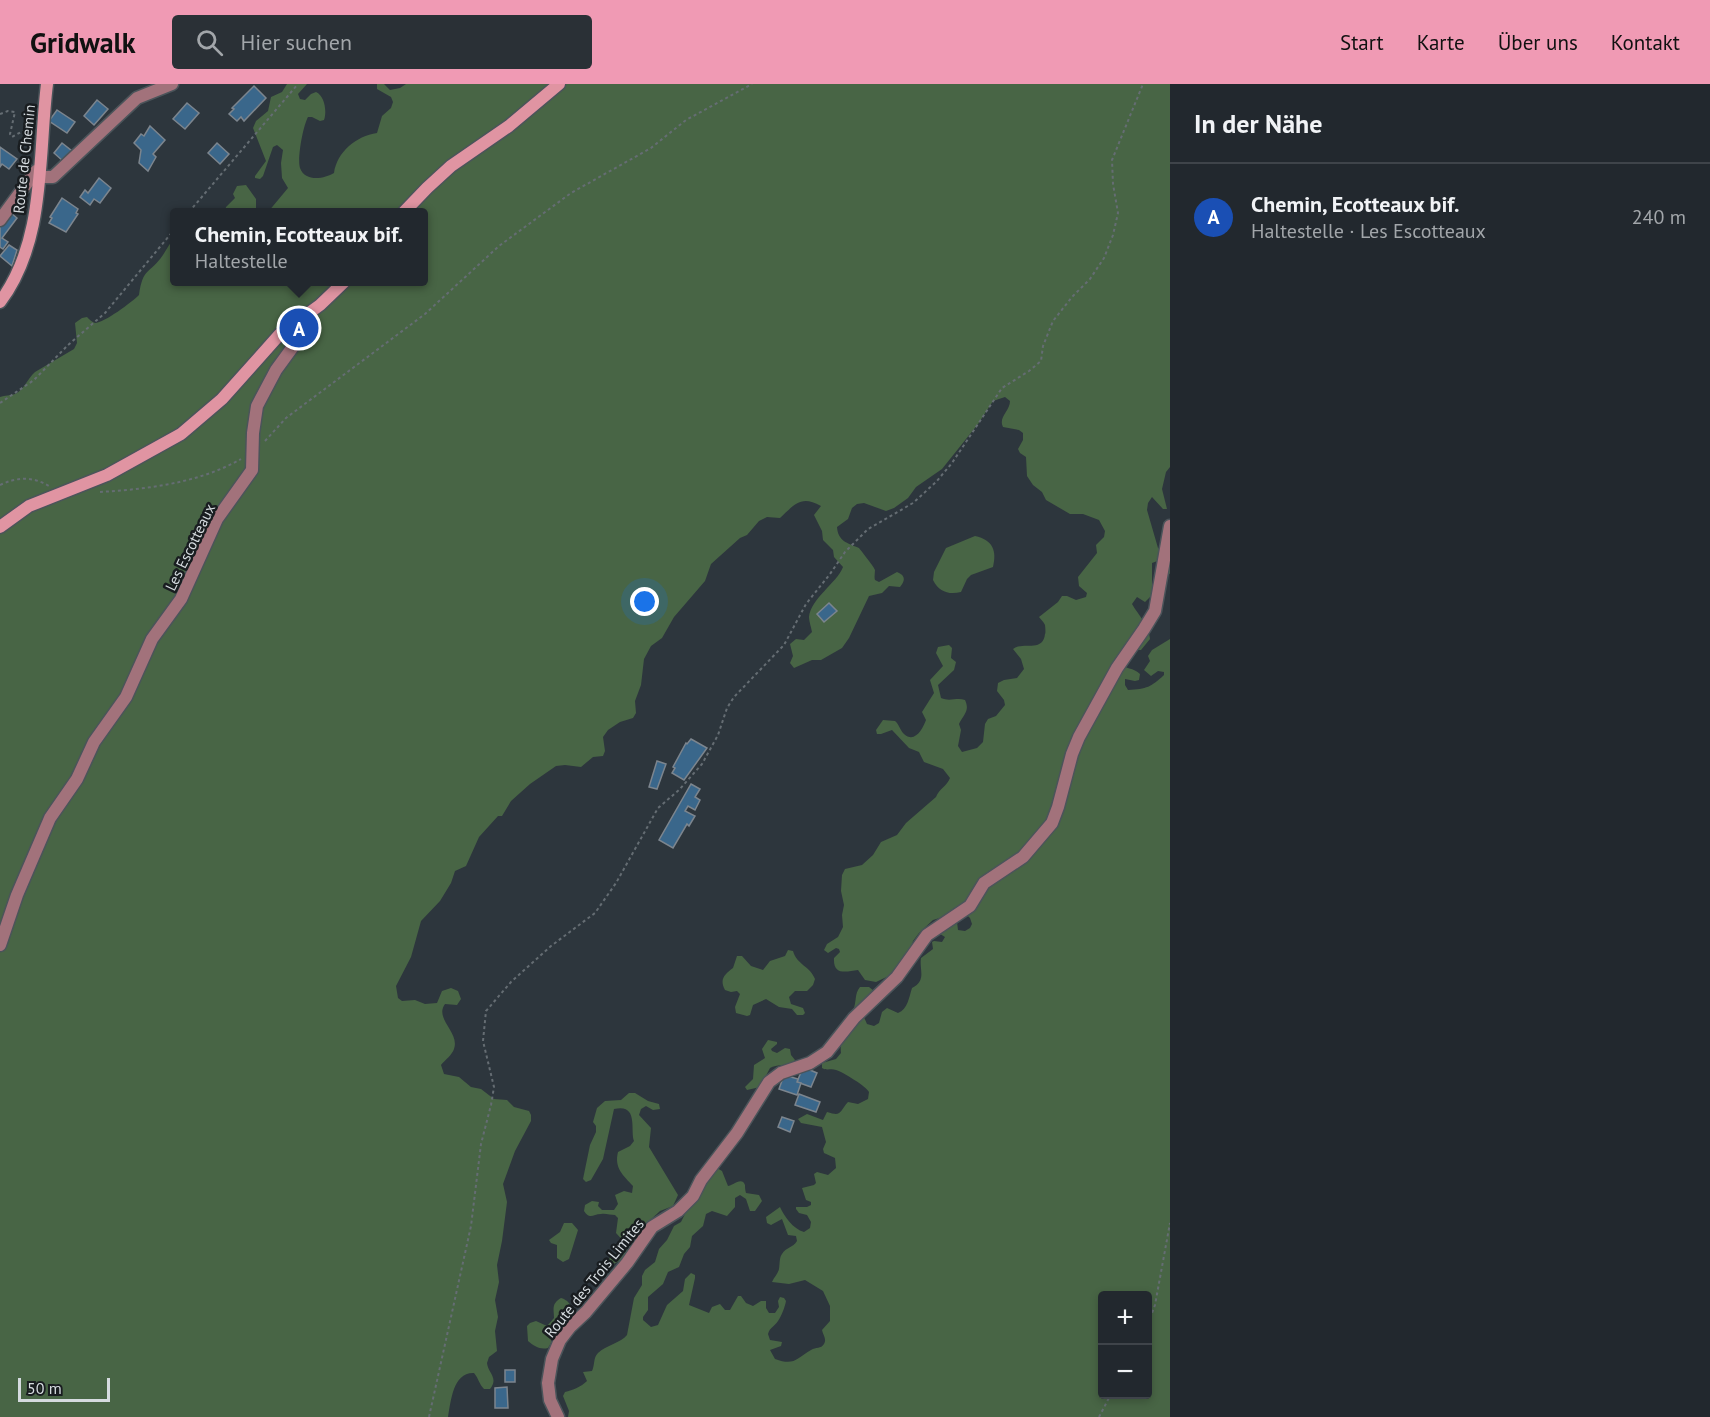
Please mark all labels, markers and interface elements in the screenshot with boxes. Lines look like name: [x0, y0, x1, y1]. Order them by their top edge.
search box: [172, 15, 592, 69]
text: Gridwalk: [30, 24, 136, 61]
icon: search: [193, 26, 226, 59]
text: Hier suchen: [241, 28, 352, 56]
text: Start: [1340, 29, 1384, 56]
text: Karte: [1417, 29, 1465, 56]
text: Über uns: [1498, 29, 1578, 56]
text: Kontakt: [1611, 29, 1680, 56]
street label: Route de Chemin: [9, 104, 39, 214]
text: In der Nähe: [1194, 107, 1322, 140]
text: Chemin, Ecotteaux bif.: [1251, 190, 1459, 218]
text: A: [1207, 204, 1220, 230]
text: 240 m: [1632, 204, 1686, 230]
popup: [170, 208, 428, 286]
text: Haltestelle · Les Escotteaux: [1251, 218, 1486, 244]
text: Chemin, Ecotteaux bif.: [195, 220, 403, 248]
text: Haltestelle: [195, 248, 288, 274]
pin: A: [280, 306, 318, 350]
street label: Les Escotteaux: [161, 500, 219, 594]
your location: [630, 587, 659, 616]
street label: Route des Trois Limites: [540, 1215, 648, 1341]
map controls: [1098, 1291, 1152, 1399]
button: +: [1098, 1291, 1152, 1345]
button: −: [1098, 1345, 1152, 1399]
scale bar: [18, 1375, 110, 1402]
text: 50 m: [27, 1378, 62, 1398]

